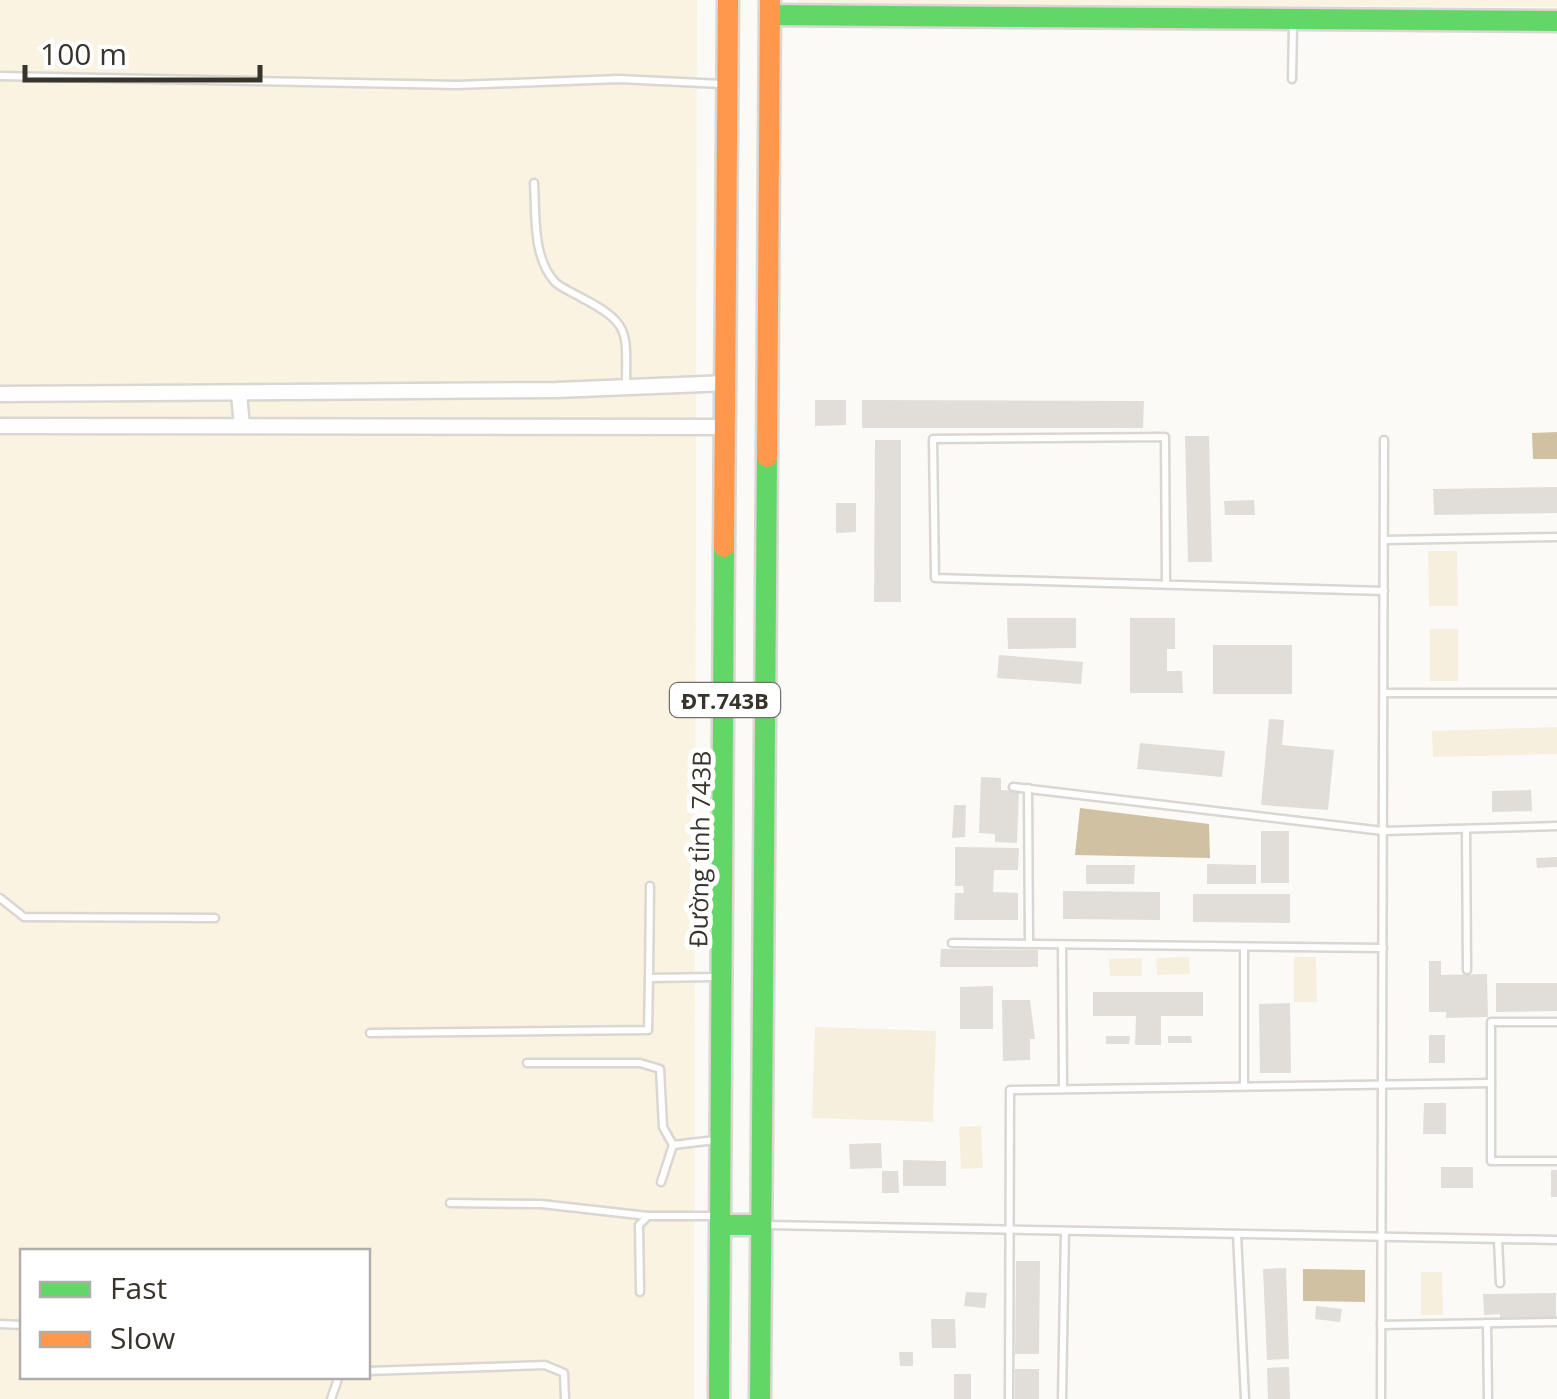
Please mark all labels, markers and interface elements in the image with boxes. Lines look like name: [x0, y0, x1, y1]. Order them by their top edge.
scale bar: [25, 20, 260, 82]
text: 100 m: [40, 33, 127, 74]
road number: ĐT.743B: [670, 683, 780, 717]
street label: Đường tỉnh 743B: [680, 750, 718, 948]
legend: [20, 1249, 370, 1379]
text: Fast: [110, 1267, 167, 1308]
text: Slow: [110, 1317, 175, 1358]

